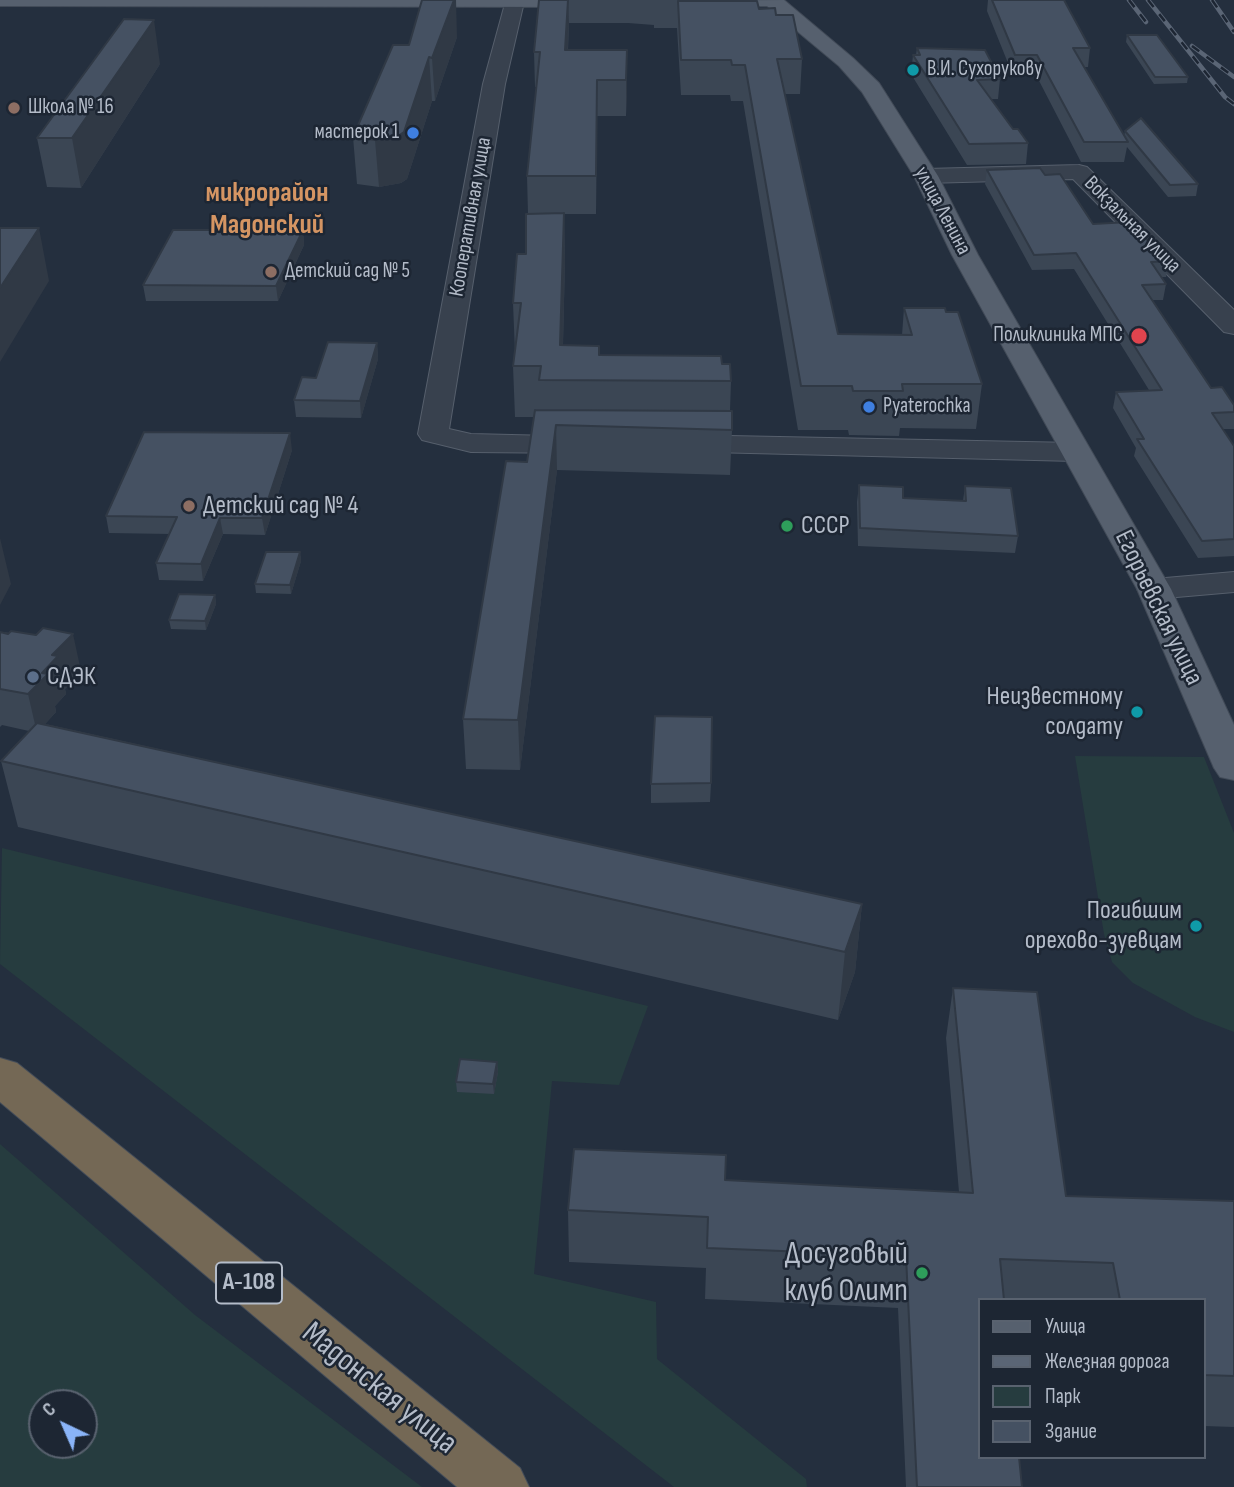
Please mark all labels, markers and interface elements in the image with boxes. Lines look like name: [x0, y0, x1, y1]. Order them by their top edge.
place label: В.И. Сухорукову: [927, 57, 1042, 83]
marker: В.И. Сухорукову: [905, 62, 921, 78]
place label: Школа № 16: [28, 95, 114, 121]
marker: Школа № 16: [6, 100, 22, 116]
place label: мастерок 1: [314, 120, 399, 146]
marker: мастерок 1: [405, 125, 421, 141]
street label: Кооперативная улица: [445, 135, 497, 299]
street label: улица Ленина: [908, 163, 976, 259]
street label: Вокзальная улица: [1078, 171, 1186, 279]
district label: микрорайон Мадонский: [206, 177, 328, 243]
place label: Детский сад № 5: [285, 259, 410, 285]
marker: Детский сад № 5: [263, 264, 279, 280]
place label: Поликлиника МПС: [993, 323, 1123, 349]
marker: Поликлиника МПС: [1129, 326, 1149, 346]
place label: Pyaterochka: [883, 394, 971, 420]
marker: Pyaterochka: [861, 399, 877, 415]
place label: Детский сад № 4: [203, 490, 358, 522]
marker: Детский сад № 4: [181, 498, 197, 514]
place label: СССР: [801, 510, 849, 542]
marker: СССР: [779, 518, 795, 534]
street label: Егорьевская улица: [1107, 526, 1209, 690]
place label: СДЭК: [47, 661, 96, 693]
marker: СДЭК: [25, 669, 41, 685]
place label: Неизвестному солдату: [987, 681, 1123, 742]
marker: Неизвестному солдату: [1129, 704, 1145, 720]
place label: Погибшим орехово-зуевцам: [1025, 895, 1182, 956]
marker: Погибшим орехово-зуевцам: [1188, 918, 1204, 934]
place label: Досуговый клуб Олимп: [785, 1236, 908, 1311]
road number: А-108: [216, 1262, 282, 1303]
marker: Досуговый клуб Олимп: [914, 1265, 930, 1281]
legend: [978, 1298, 1206, 1459]
text: Улица: [1045, 1314, 1086, 1339]
street label: Мадонская улица: [294, 1315, 464, 1463]
text: Железная дорога: [1045, 1349, 1170, 1374]
text: Парк: [1045, 1384, 1080, 1409]
north arrow: [28, 1389, 98, 1459]
text: С: [38, 1398, 61, 1422]
text: Здание: [1045, 1419, 1097, 1444]

